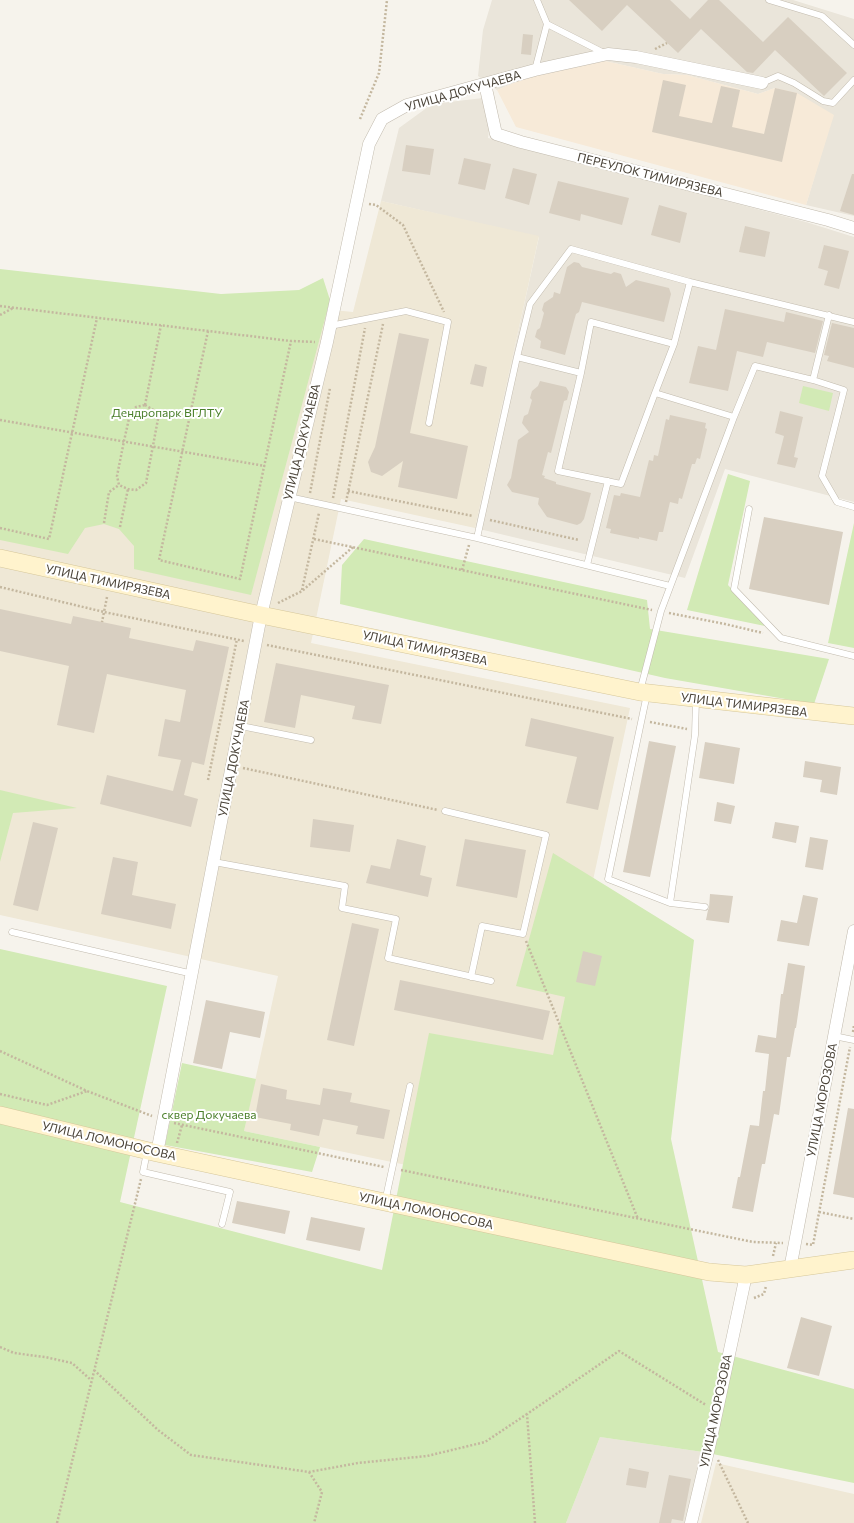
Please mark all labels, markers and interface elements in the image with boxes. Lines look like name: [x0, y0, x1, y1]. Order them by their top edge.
street label: УЛИЦА ДОКУЧАЕВА: [403, 68, 523, 114]
street label: ПЕРЕУЛОК ТИМИРЯЗЕВА: [576, 150, 724, 200]
street label: УЛИЦА ДОКУЧАЕВА: [281, 382, 323, 502]
park label: Дендропарк ВГЛТУ: [111, 406, 223, 420]
street label: УЛИЦА ТИМИРЯЗЕВА: [44, 562, 172, 602]
street label: УЛИЦА ТИМИРЯЗЕВА: [361, 628, 489, 668]
street label: УЛИЦА ТИМИРЯЗЕВА: [680, 690, 808, 720]
street label: УЛИЦА ДОКУЧАЕВА: [216, 698, 252, 818]
street label: УЛИЦА МОРОЗОВА: [804, 1042, 840, 1158]
park label: сквер Докучаева: [161, 1108, 257, 1122]
street label: УЛИЦА ЛОМОНОСОВА: [40, 1119, 178, 1163]
street label: УЛИЦА ЛОМОНОСОВА: [357, 1190, 495, 1232]
street label: УЛИЦА МОРОЗОВА: [697, 1353, 735, 1469]

